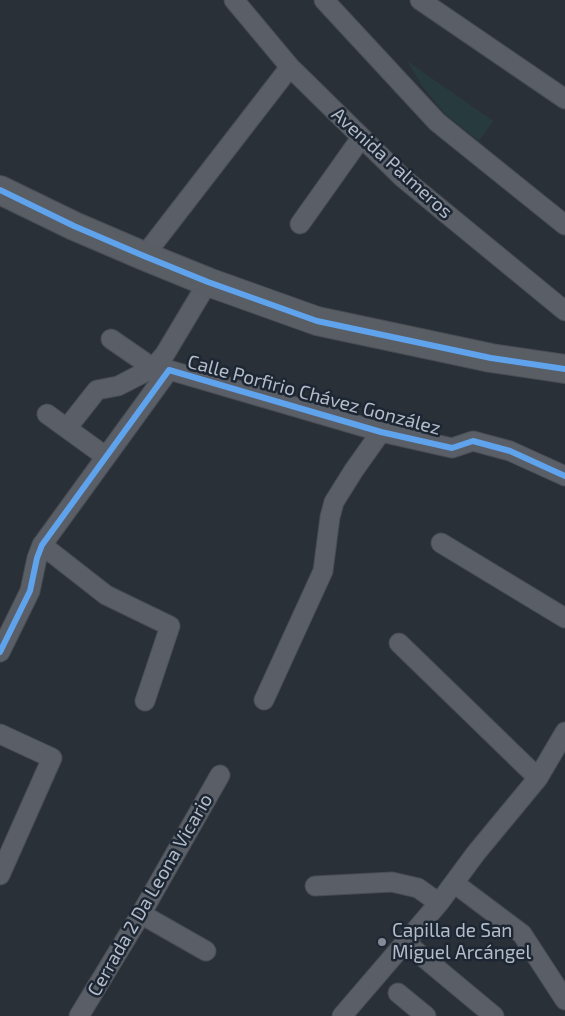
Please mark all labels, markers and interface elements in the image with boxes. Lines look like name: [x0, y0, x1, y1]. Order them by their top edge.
street label: Avenida Palmeros: [327, 103, 457, 223]
street label: Calle Porfirio Chávez González: [185, 350, 443, 440]
street label: Cerrada 2 Da Leona Vicario: [83, 790, 217, 1000]
place label: Capilla de San Miguel Arcángel: [392, 920, 531, 964]
marker: Capilla de San Miguel Arcángel: [376, 936, 388, 948]

